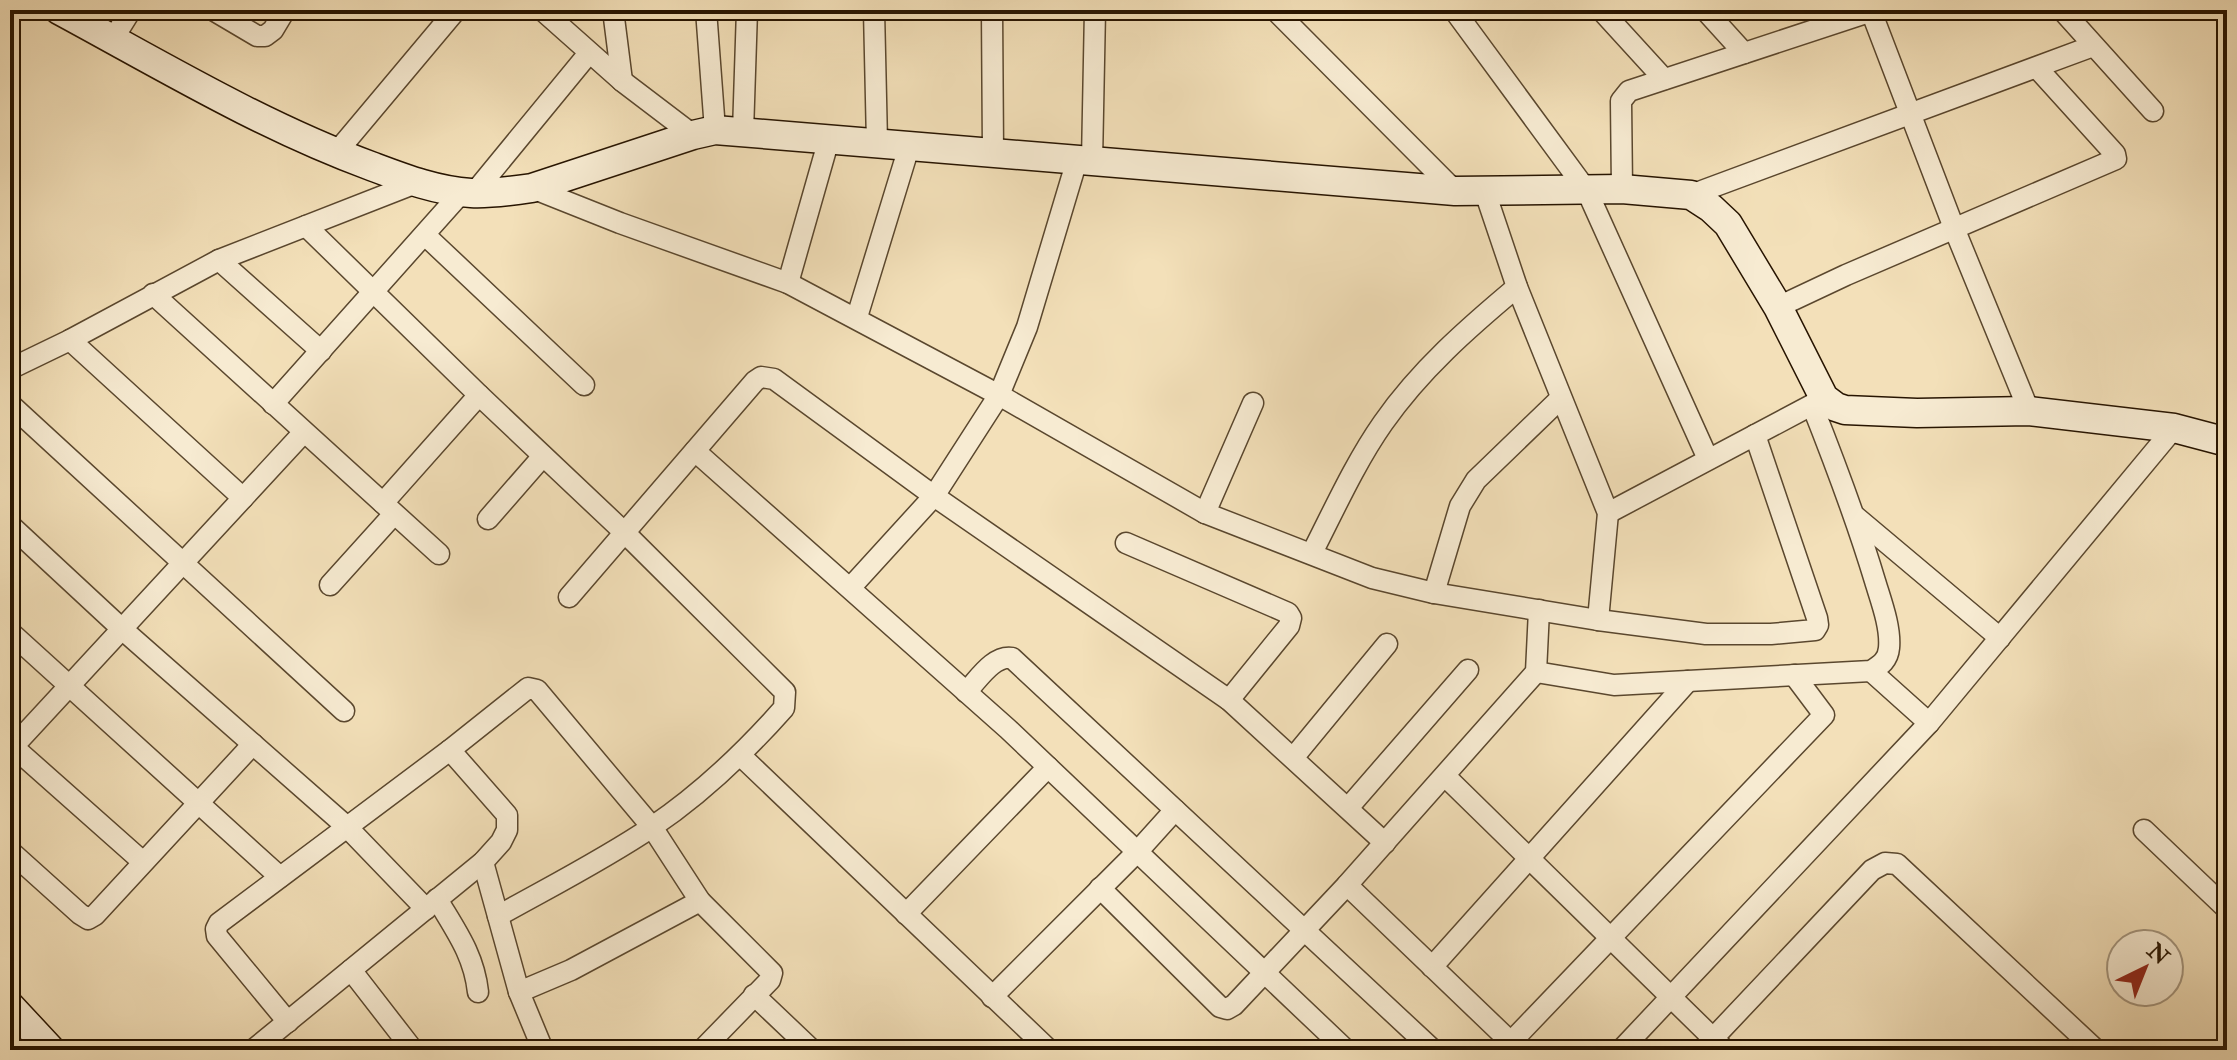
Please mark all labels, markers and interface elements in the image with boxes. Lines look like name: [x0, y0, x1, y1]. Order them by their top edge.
north arrow: [2105, 928, 2185, 1008]
text: N: [2140, 936, 2175, 971]

